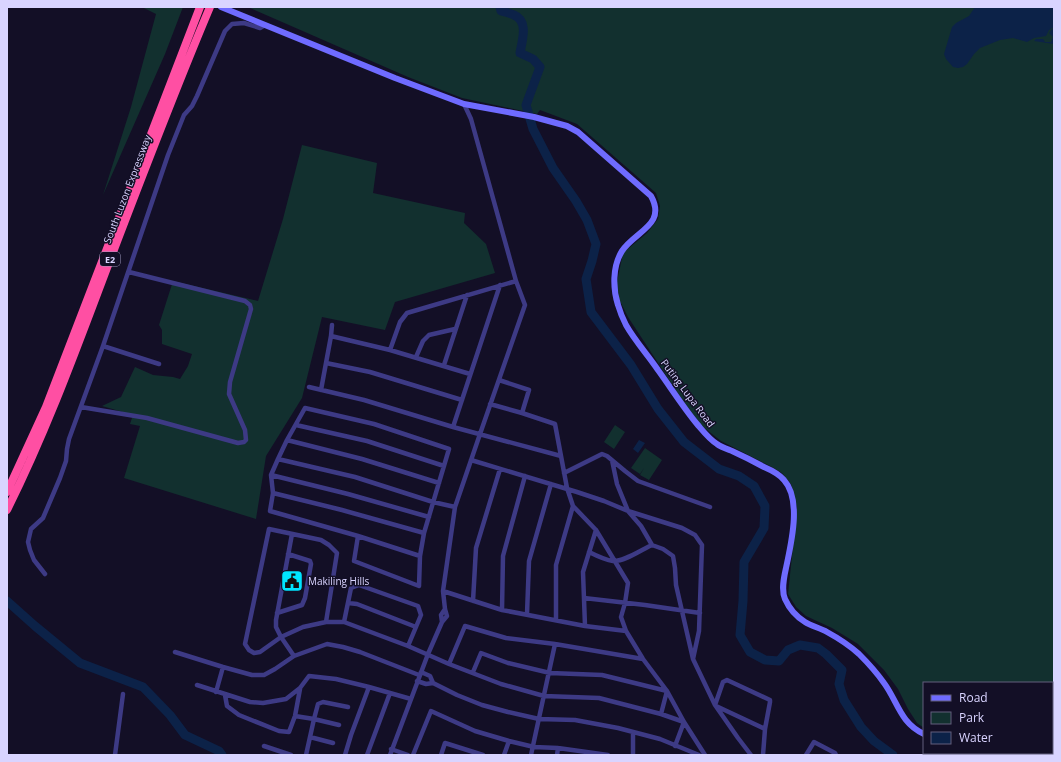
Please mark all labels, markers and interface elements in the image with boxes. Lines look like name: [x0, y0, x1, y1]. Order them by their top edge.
street label: South Luzon Expressway: [100, 132, 155, 245]
road number: E2: [100, 252, 120, 266]
street label: Puting Lupa Road: [658, 356, 718, 430]
public building icon: Makiling Hills: [279, 568, 305, 594]
place label: Makiling Hills: [308, 574, 369, 588]
legend: [923, 682, 1053, 754]
text: Road: [959, 689, 988, 706]
text: Park: [959, 709, 985, 726]
text: Water: [959, 729, 993, 746]

